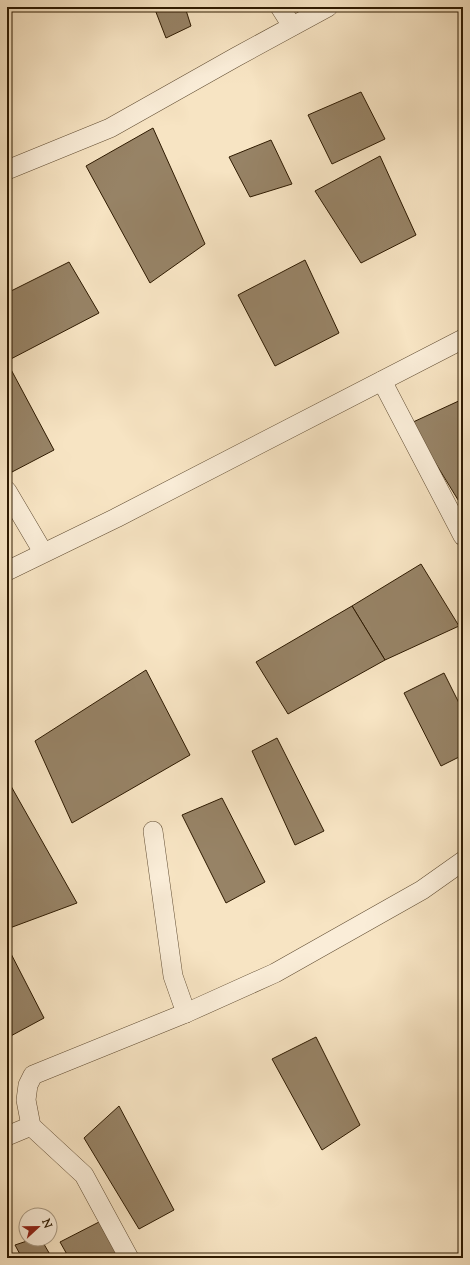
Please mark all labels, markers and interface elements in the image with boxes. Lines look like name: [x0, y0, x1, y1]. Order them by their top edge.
north arrow: [18, 1207, 58, 1247]
text: N: [37, 1216, 55, 1231]

